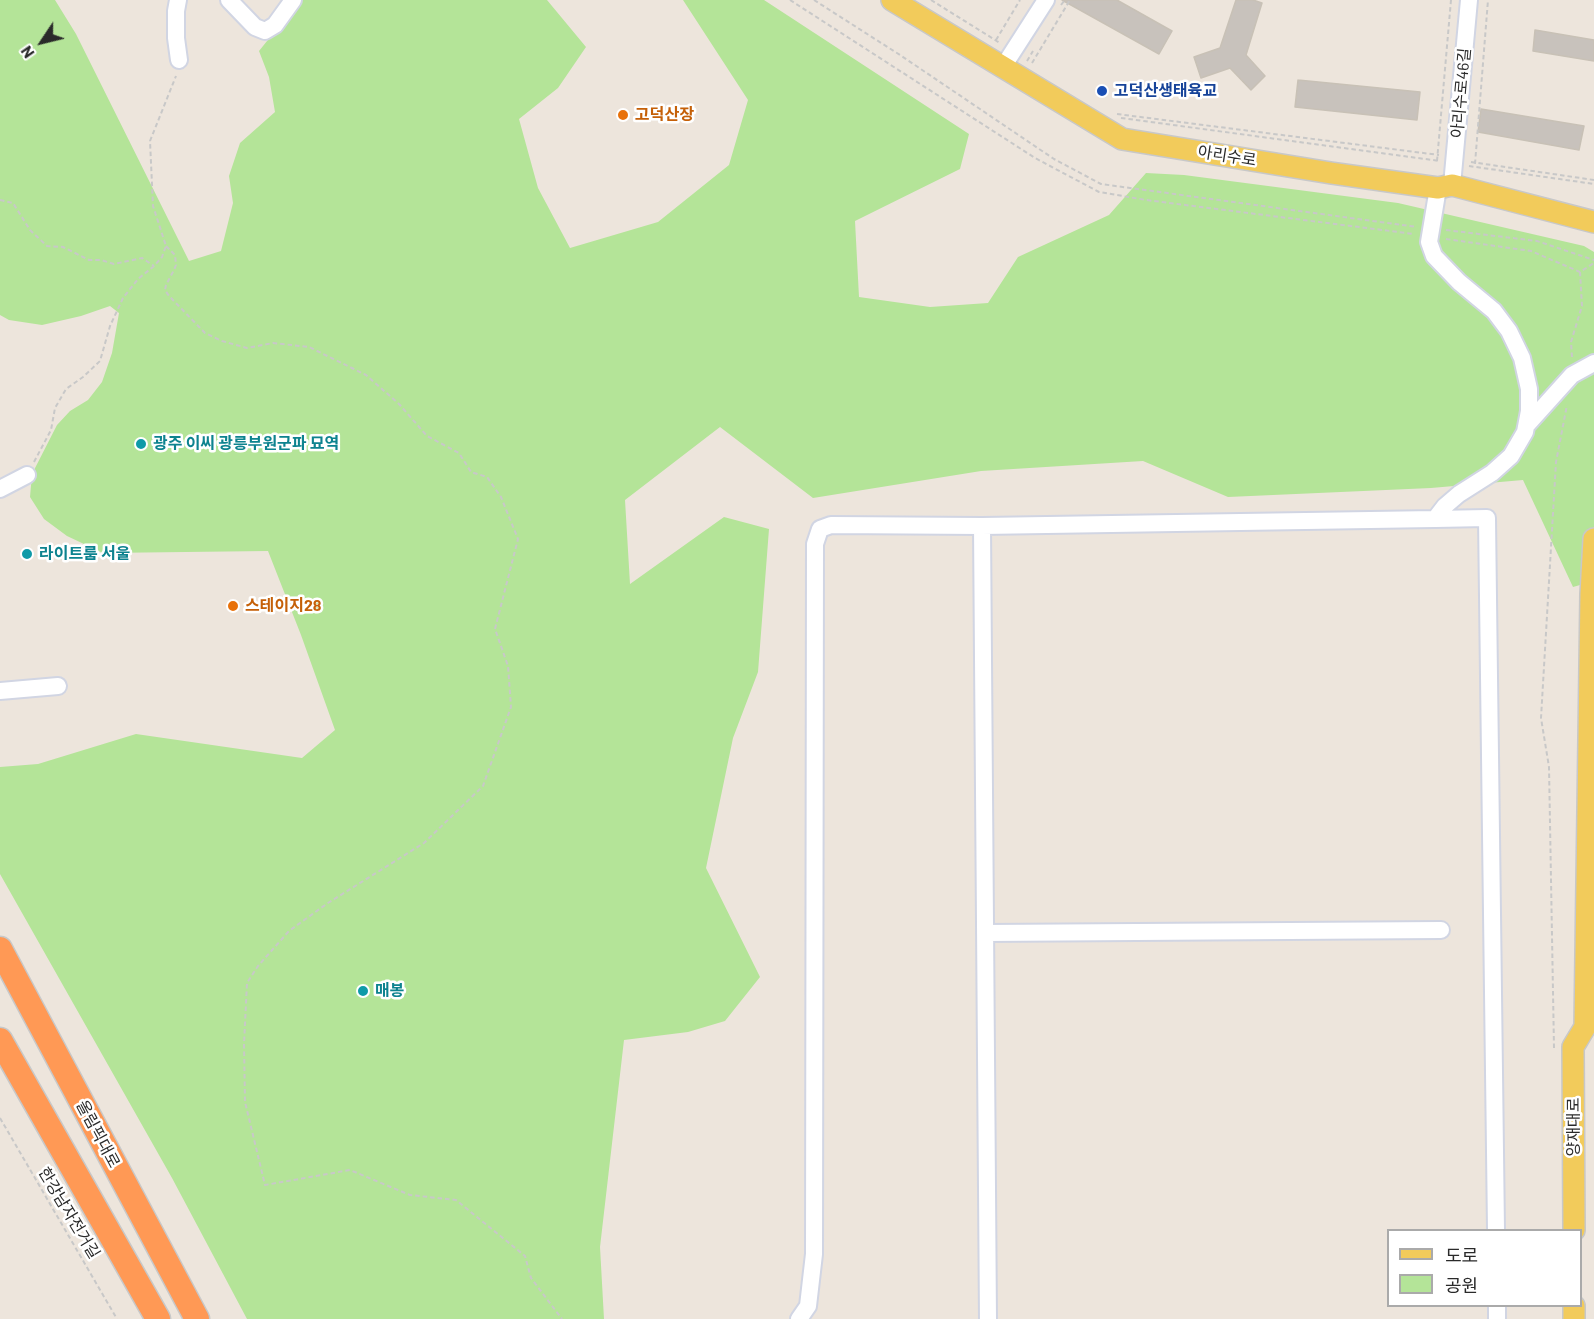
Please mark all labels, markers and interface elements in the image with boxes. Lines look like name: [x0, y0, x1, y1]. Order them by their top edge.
north arrow: [12, 12, 72, 72]
text: N: [16, 43, 38, 62]
street label: 아리수로46길: [1447, 47, 1475, 139]
place label: 고덕산생태육교: [1114, 81, 1217, 101]
marker: 고덕산생태육교: [1095, 84, 1109, 98]
place label: 고덕산장: [635, 105, 694, 125]
marker: 고덕산장: [616, 108, 630, 122]
street label: 아리수로: [1196, 142, 1258, 170]
place label: 광주 이씨 광릉부원군파 묘역: [153, 434, 339, 454]
marker: 광주 이씨 광릉부원군파 묘역: [134, 437, 148, 451]
place label: 라이트룸 서울: [39, 544, 131, 564]
marker: 라이트룸 서울: [20, 547, 34, 561]
place label: 스테이지28: [245, 596, 321, 616]
marker: 스테이지28: [226, 599, 240, 613]
place label: 매봉: [375, 981, 404, 1001]
marker: 매봉: [356, 984, 370, 998]
street label: 올림픽대로: [72, 1097, 124, 1171]
street label: 양재대로: [1564, 1098, 1584, 1156]
street label: 한강남자전거길: [34, 1164, 104, 1262]
legend: [1387, 1229, 1582, 1307]
text: 도로: [1445, 1244, 1478, 1266]
text: 공원: [1445, 1274, 1478, 1296]

